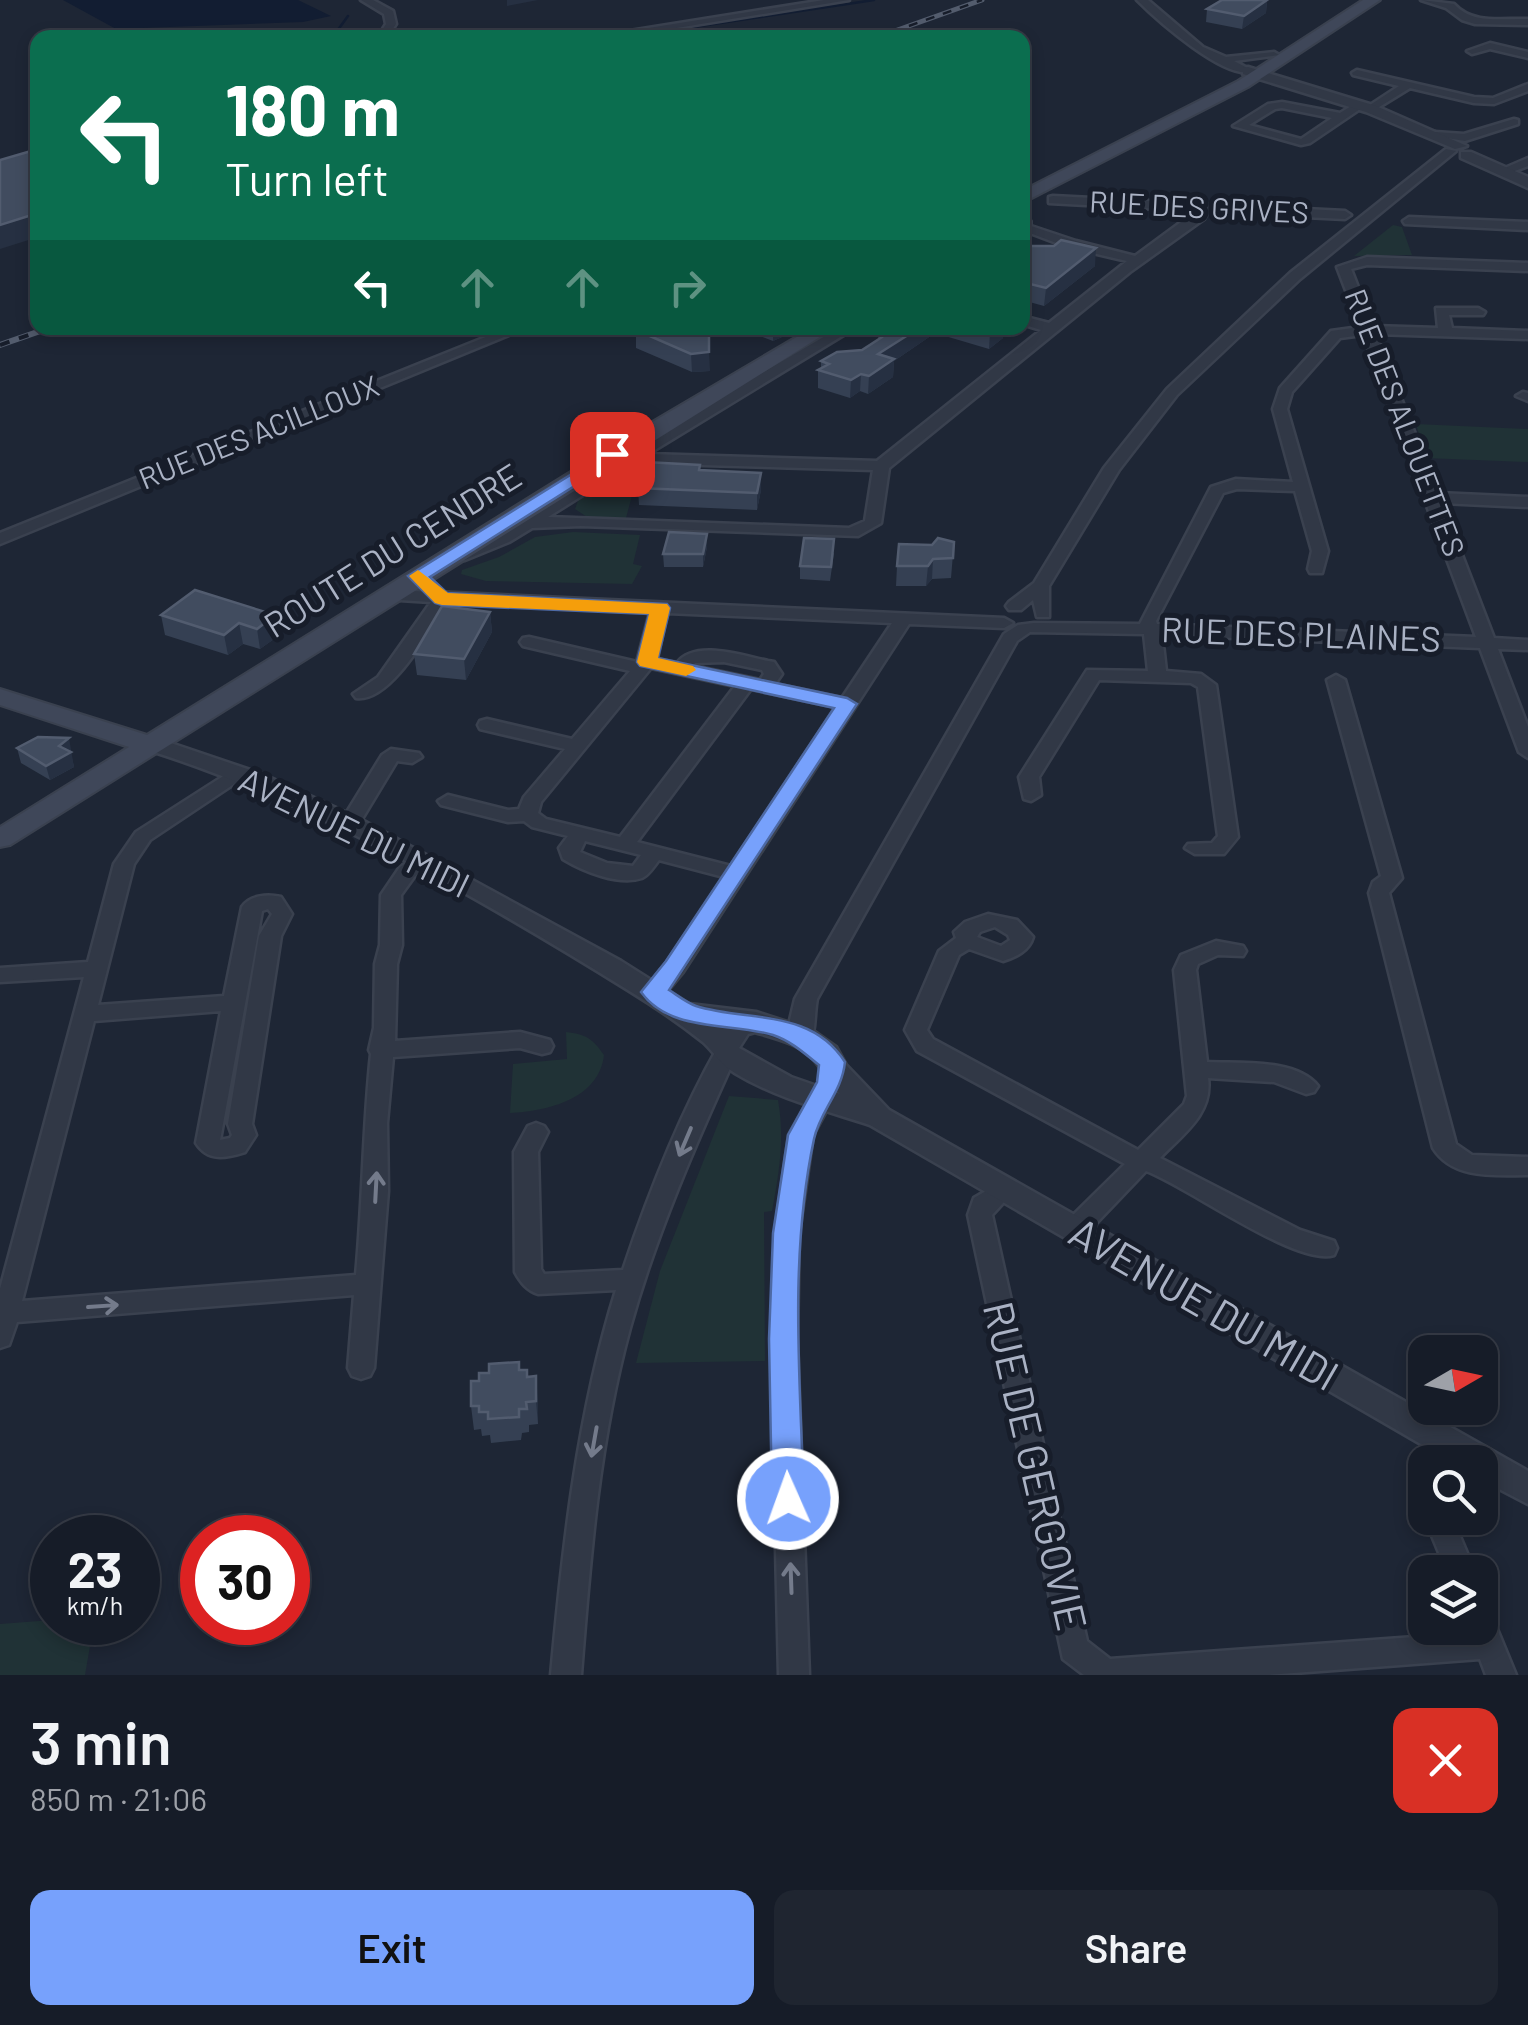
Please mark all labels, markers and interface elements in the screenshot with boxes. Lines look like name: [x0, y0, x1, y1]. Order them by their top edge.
text: 180 m: [225, 66, 400, 150]
icon: left: [60, 70, 190, 200]
text: Turn left: [225, 151, 389, 205]
street label: RUE DES GRIVES: [1089, 182, 1310, 230]
icon: left: [345, 260, 400, 315]
icon: ahead: [450, 260, 505, 315]
icon: ahead: [555, 260, 610, 315]
icon: right: [660, 260, 715, 315]
street label: RUE DES ALOUETTES: [1338, 284, 1473, 561]
street label: RUE DES ACILLOUX: [133, 367, 384, 496]
pin: [570, 412, 655, 497]
icon: arrive: [585, 427, 640, 482]
street label: ROUTE DU CENDRE: [256, 453, 528, 645]
street label: RUE DES PLAINES: [1161, 607, 1442, 659]
street label: AVENUE DU MIDI: [233, 757, 477, 905]
one-way arrow: [675, 1126, 693, 1156]
one-way arrow: [367, 1171, 386, 1203]
street label: AVENUE DU MIDI: [1062, 1205, 1348, 1399]
one-way arrow: [87, 1296, 119, 1315]
street label: RUE DE GERGOVIE: [975, 1296, 1099, 1635]
north arrow: [1408, 1335, 1498, 1425]
map controls: [1408, 1335, 1498, 1645]
one-way arrow: [584, 1425, 603, 1458]
button: search: [1408, 1445, 1498, 1535]
position arrow: [736, 1447, 840, 1551]
speed limit sign: 30: [180, 1515, 310, 1645]
text: 23: [68, 1538, 122, 1598]
button: layers: [1408, 1555, 1498, 1645]
one-way arrow: [781, 1562, 800, 1594]
text: km/h: [67, 1590, 123, 1620]
text: 3 min: [30, 1705, 172, 1777]
button: close: [1393, 1708, 1498, 1813]
text: 850 m · 21:06: [30, 1779, 207, 1817]
button: Exit: [30, 1890, 754, 2005]
button: Share: [774, 1890, 1498, 2005]

